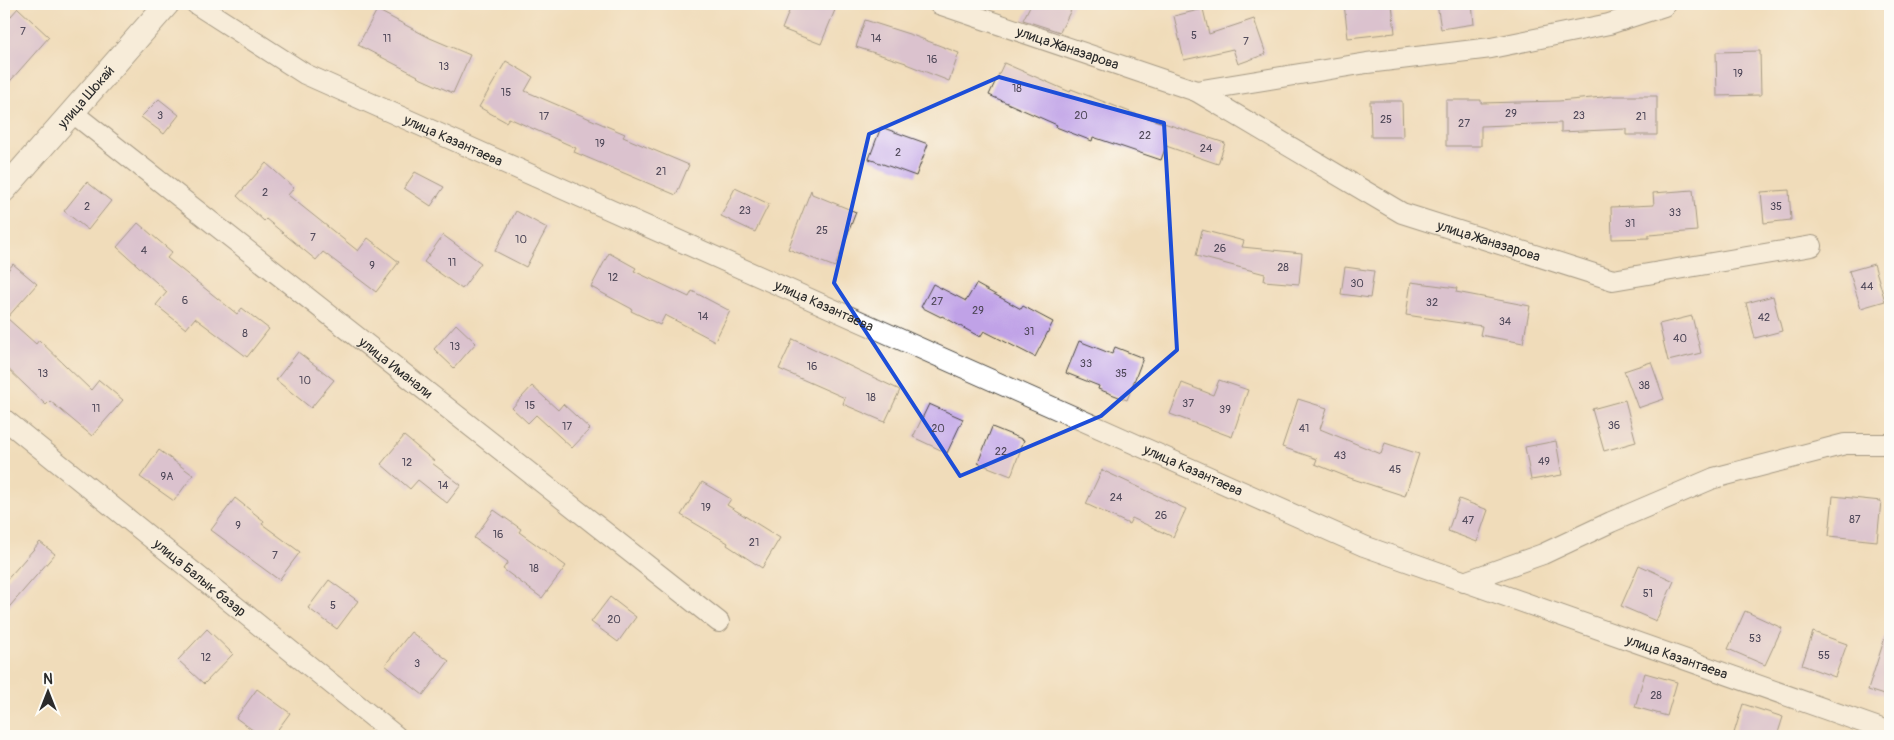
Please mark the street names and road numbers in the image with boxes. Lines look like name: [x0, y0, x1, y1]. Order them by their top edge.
street label: улица Жаназарова: [1013, 22, 1121, 73]
street label: улица Шокай: [53, 62, 118, 132]
street label: улица Казантаева: [400, 110, 506, 170]
street label: улица Жаназарова: [1434, 216, 1543, 265]
street label: улица Казантаева: [771, 276, 876, 335]
street label: улица Иманали: [355, 332, 436, 402]
street label: улица Казантаева: [1140, 440, 1245, 499]
street label: улица Балык базар: [150, 534, 250, 620]
street label: улица Казантаева: [1623, 631, 1730, 682]

